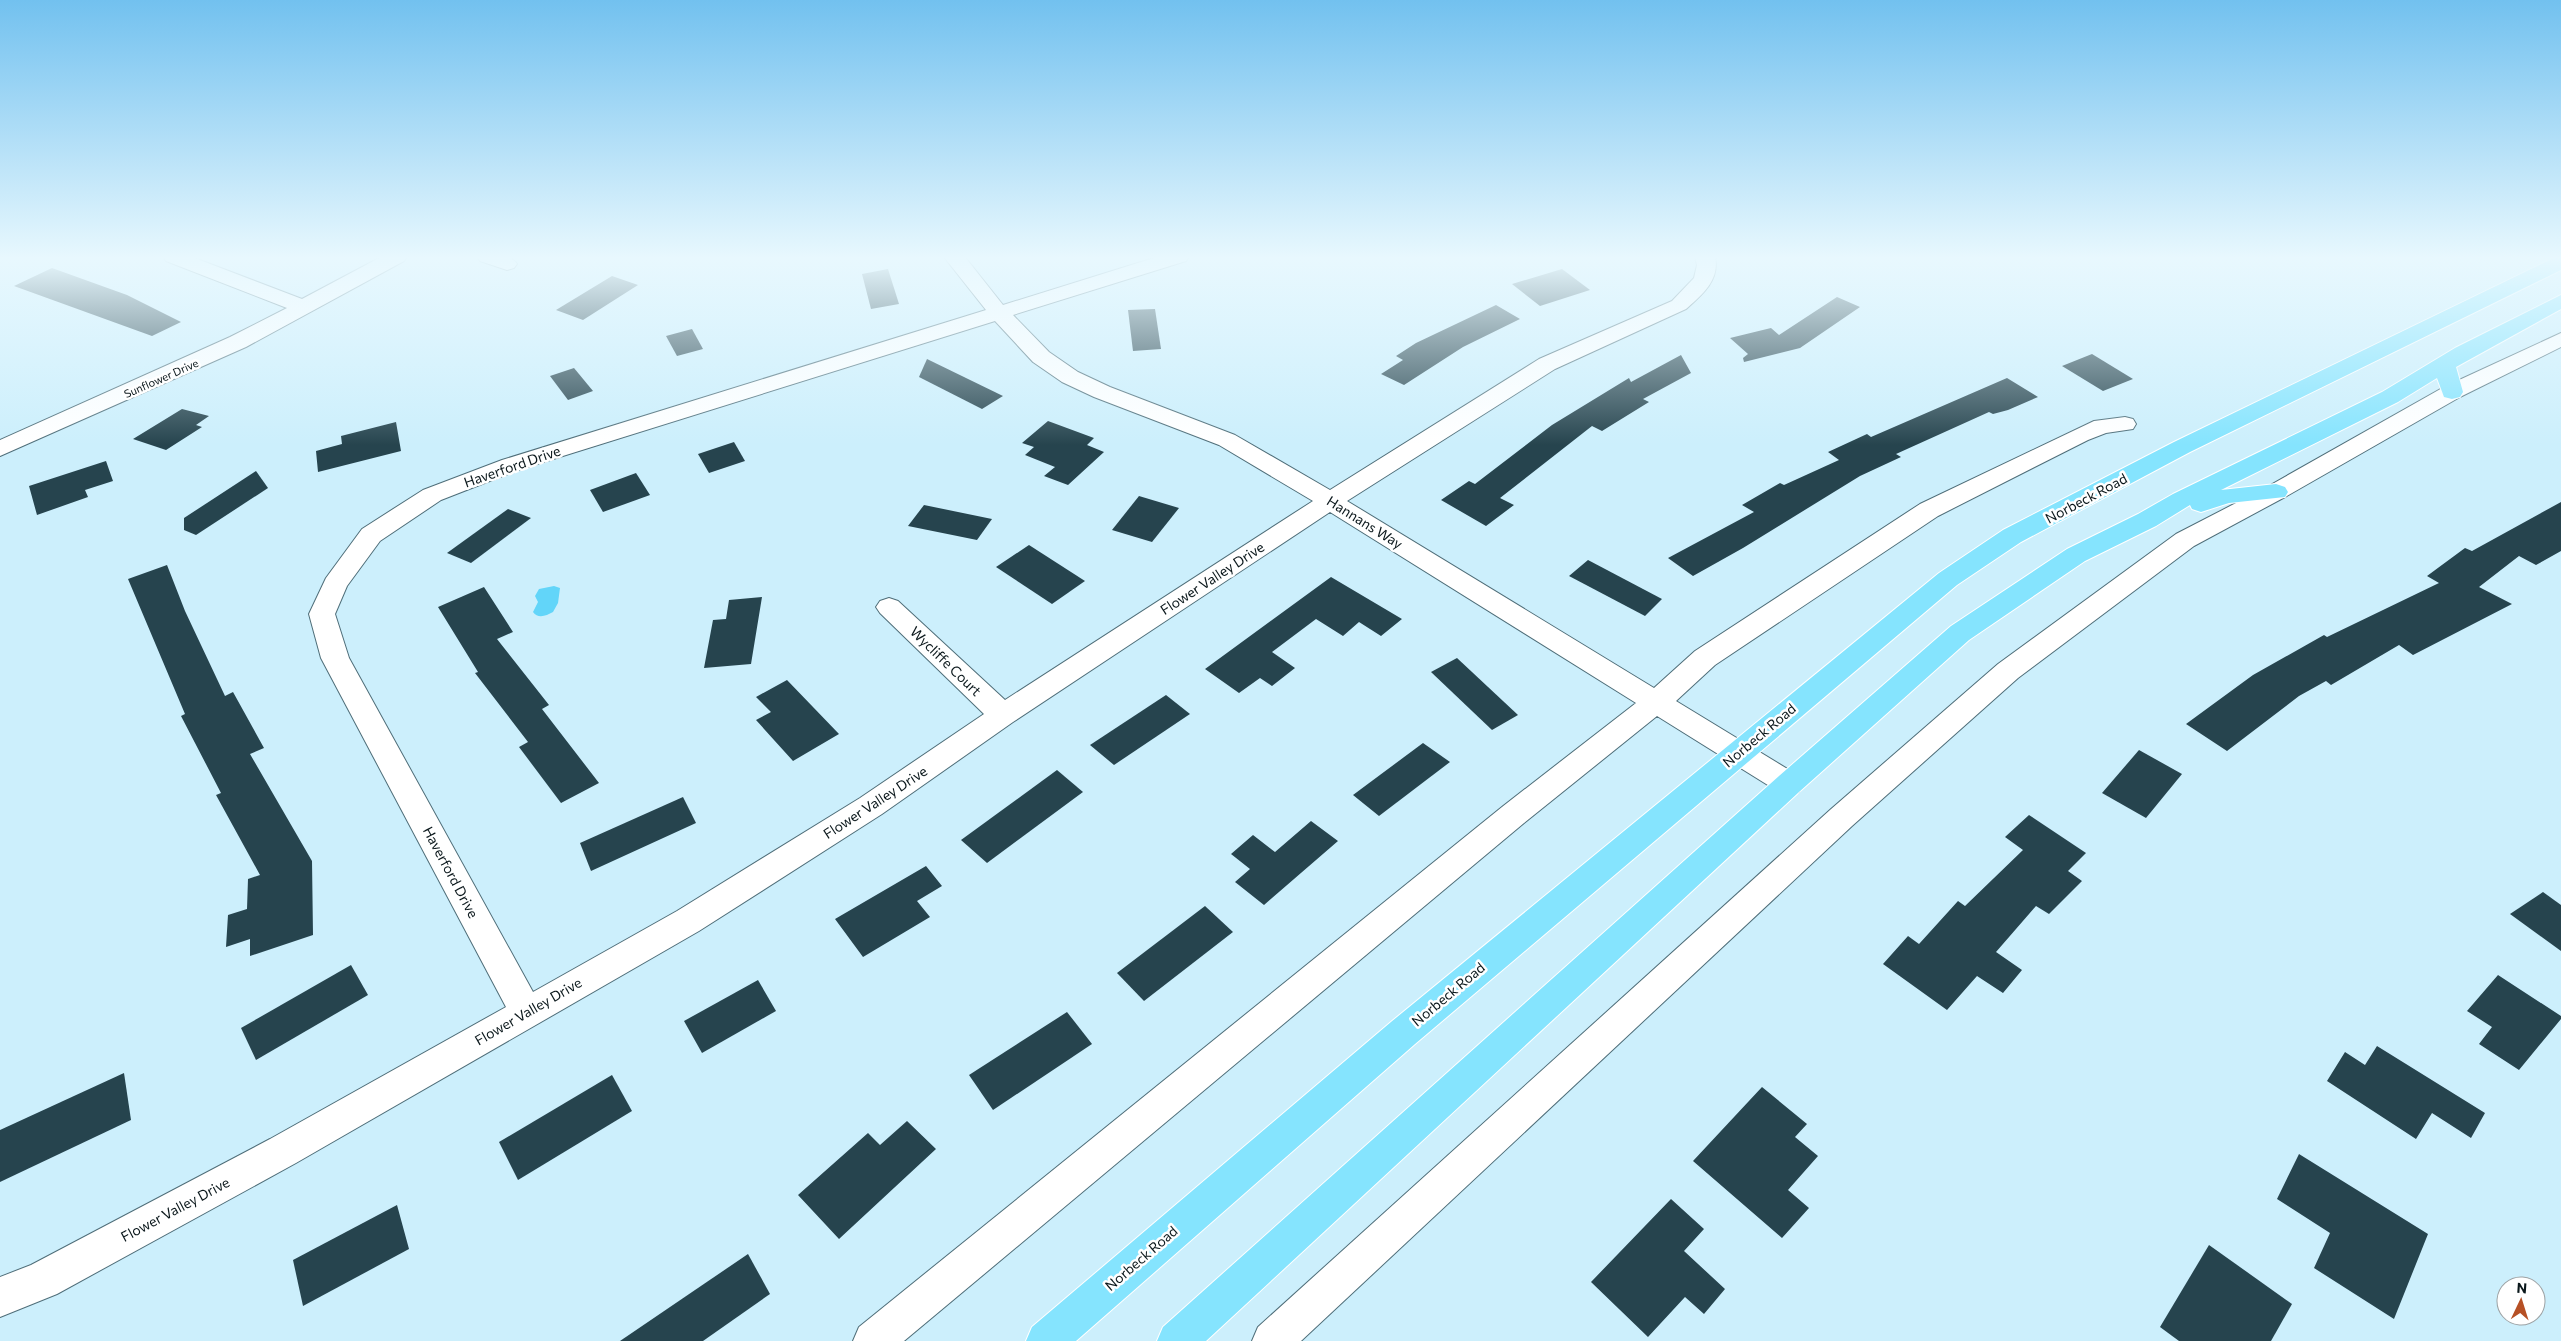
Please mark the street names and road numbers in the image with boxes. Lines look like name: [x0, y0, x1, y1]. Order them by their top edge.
street label: Sunflower Drive: [122, 356, 200, 400]
street label: Haverford Drive: [461, 442, 563, 490]
street label: Norbeck Road: [2042, 469, 2130, 527]
street label: Hannans Way: [1324, 492, 1406, 552]
street label: Flower Valley Drive: [1157, 538, 1267, 618]
street label: Wycliffe Court: [907, 623, 985, 699]
street label: Norbeck Road: [1719, 700, 1799, 770]
street label: Flower Valley Drive: [820, 762, 930, 842]
street label: Haverford Drive: [420, 823, 482, 921]
street label: Norbeck Road: [1408, 959, 1488, 1029]
street label: Flower Valley Drive: [472, 973, 584, 1049]
street label: Flower Valley Drive: [118, 1173, 232, 1245]
street label: Norbeck Road: [1101, 1222, 1181, 1294]

